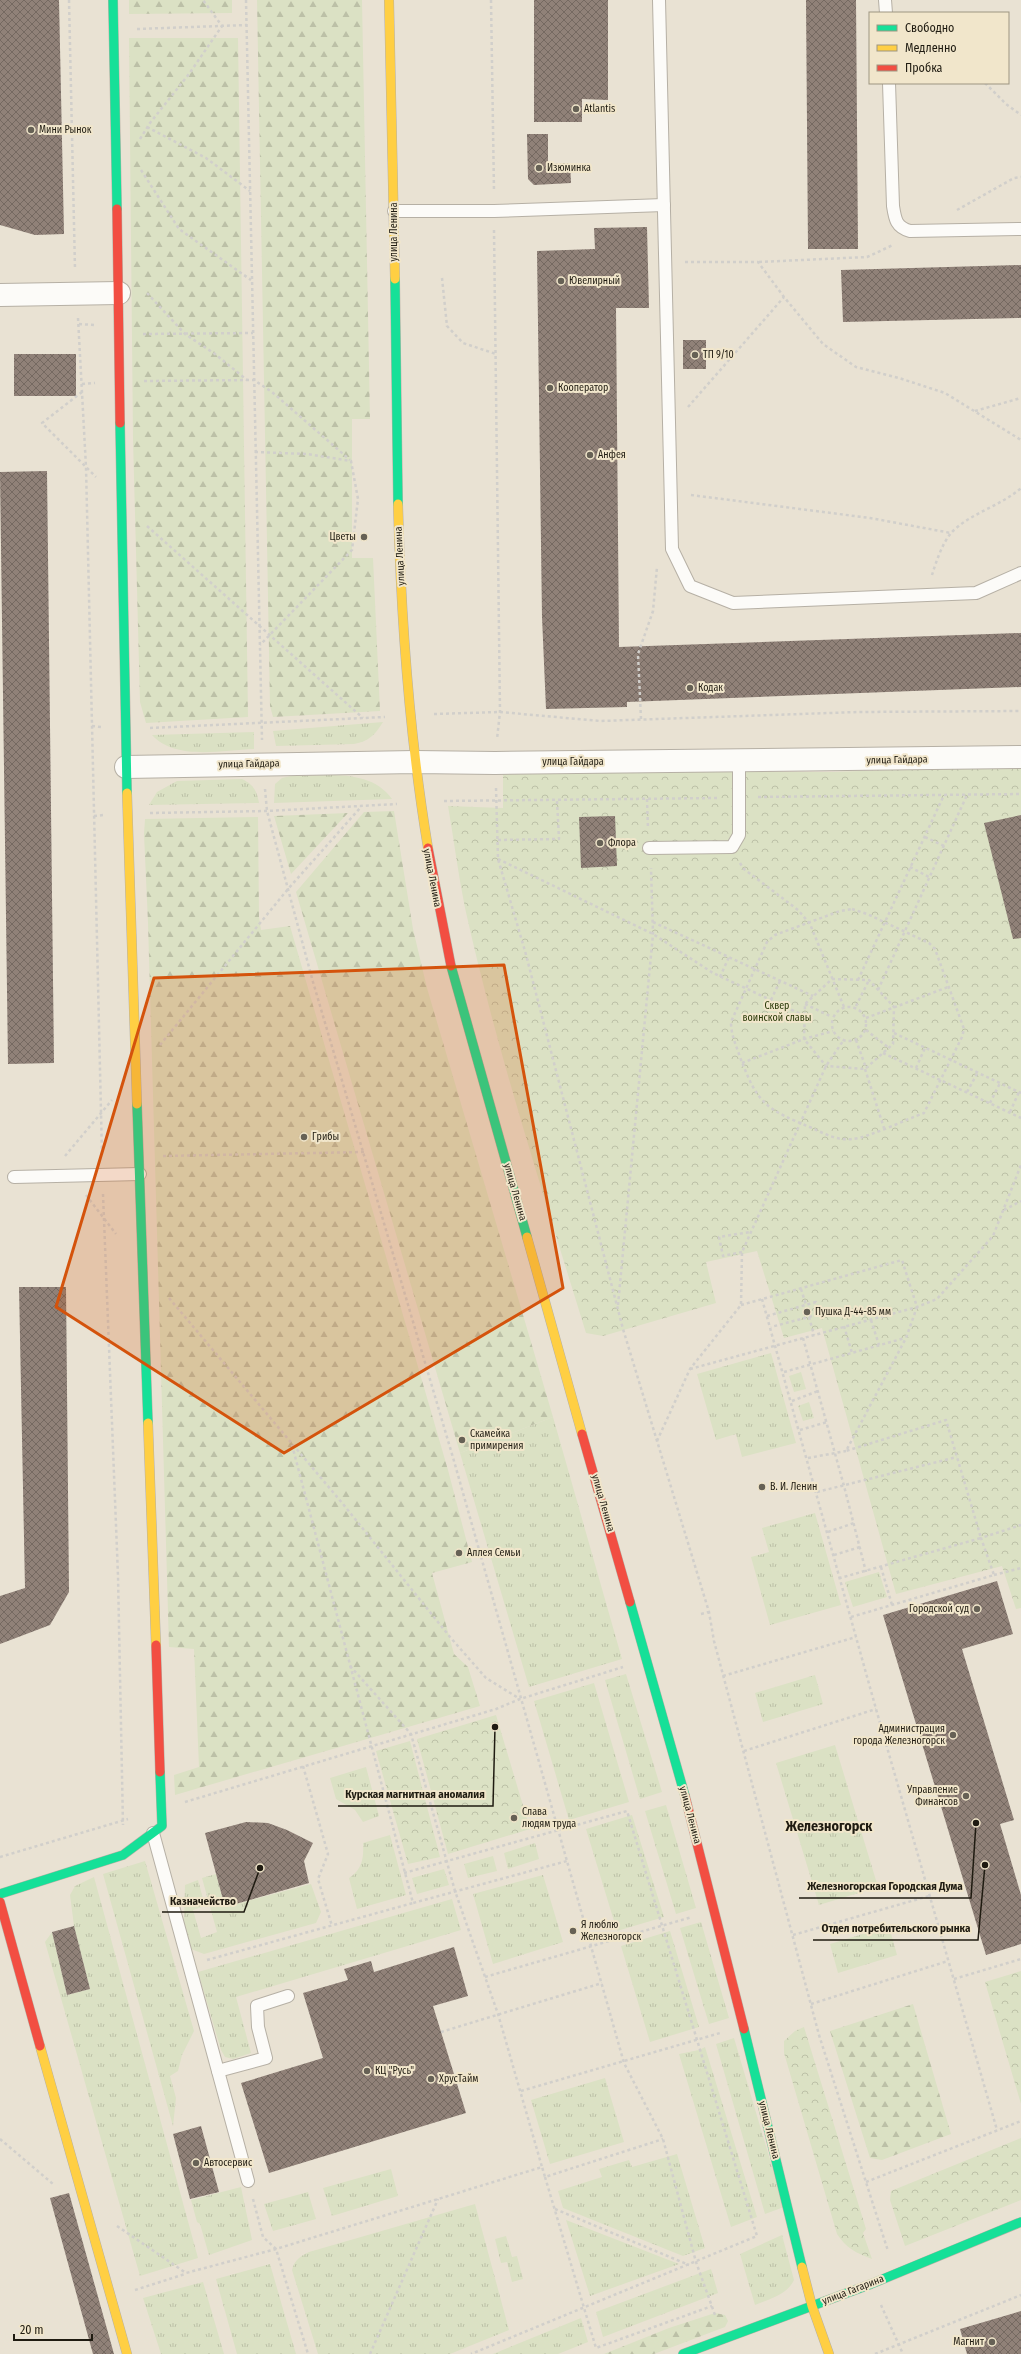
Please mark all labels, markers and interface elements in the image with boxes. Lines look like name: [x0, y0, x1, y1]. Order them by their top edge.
legend: [869, 12, 1009, 84]
text: Свободно: [905, 21, 954, 35]
text: Медленно: [905, 41, 957, 55]
text: Пробка: [905, 61, 943, 75]
place label: Atlantis: [584, 103, 615, 115]
marker: Atlantis: [571, 104, 581, 114]
place label: Мини Рынок: [39, 124, 92, 136]
marker: Мини Рынок: [26, 125, 36, 135]
place label: Изюминка: [547, 162, 591, 174]
marker: Изюминка: [534, 163, 544, 173]
street label: улица Ленина: [388, 202, 400, 262]
place label: Ювелирный: [569, 275, 620, 287]
marker: Ювелирный: [556, 276, 566, 286]
place label: ТП 9/10: [703, 349, 734, 361]
marker: ТП 9/10: [690, 350, 700, 360]
place label: Кооператор: [558, 382, 608, 394]
marker: Кооператор: [545, 383, 555, 393]
place label: Анфея: [598, 449, 626, 461]
marker: Анфея: [585, 450, 595, 460]
street label: улица Ленина: [392, 526, 408, 586]
place label: Цветы: [330, 531, 356, 543]
marker: Цветы: [359, 532, 369, 542]
place label: Кодак: [698, 682, 723, 694]
marker: Кодак: [685, 683, 695, 693]
street label: улица Гайдара: [866, 753, 928, 767]
street label: улица Гайдара: [542, 756, 604, 768]
street label: улица Гайдара: [218, 757, 280, 771]
place label: Флора: [608, 837, 636, 849]
marker: Флора: [595, 838, 605, 848]
street label: улица Ленина: [420, 848, 444, 908]
park label: Сквер воинской славы: [743, 1000, 811, 1024]
place label: Грибы: [312, 1131, 339, 1143]
marker: Грибы: [299, 1132, 309, 1142]
street label: улица Ленина: [501, 1162, 529, 1222]
place label: Пушка Д-44-85 мм: [815, 1306, 891, 1318]
marker: Пушка Д-44-85 мм: [802, 1307, 812, 1317]
place label: Скамейка примирения: [470, 1428, 523, 1452]
marker: Скамейка примирения: [457, 1435, 467, 1445]
street label: улица Ленина: [589, 1473, 617, 1533]
place label: В. И. Ленин: [770, 1481, 817, 1493]
marker: В. И. Ленин: [757, 1482, 767, 1492]
place label: Аллея Семьи: [467, 1547, 521, 1559]
marker: Аллея Семьи: [454, 1548, 464, 1558]
place label: Городской суд: [909, 1603, 969, 1615]
marker: Городской суд: [972, 1604, 982, 1614]
place label: Администрация города Железногорск: [853, 1723, 945, 1747]
marker: Администрация города Железногорск: [948, 1730, 958, 1740]
callout: Курская магнитная аномалия: [338, 1783, 493, 1806]
place label: Управление Финансов: [906, 1784, 958, 1808]
street label: улица Ленина: [677, 1785, 703, 1845]
text: Курская магнитная аномалия: [345, 1788, 485, 1801]
marker: Управление Финансов: [961, 1791, 971, 1801]
place label: Слава людям труда: [522, 1806, 576, 1830]
marker: Слава людям труда: [509, 1813, 519, 1823]
district label: Железногорск: [785, 1818, 873, 1835]
callout: Железногорская Городская Дума: [799, 1875, 971, 1898]
text: Железногорская Городская Дума: [806, 1880, 963, 1893]
callout: Казначейство: [162, 1889, 244, 1912]
text: Казначейство: [170, 1895, 236, 1908]
callout: Отдел потребительского рынка: [813, 1917, 978, 1940]
place label: Я люблю Железногорск: [581, 1919, 641, 1943]
text: Отдел потребительского рынка: [822, 1922, 971, 1935]
marker: Я люблю Железногорск: [568, 1926, 578, 1936]
place label: КЦ "Русь": [375, 2065, 414, 2077]
marker: КЦ "Русь": [362, 2066, 372, 2076]
place label: ХрусТайм: [439, 2073, 478, 2085]
marker: ХрусТайм: [426, 2074, 436, 2084]
street label: улица Ленина: [756, 2100, 782, 2160]
place label: Автосервис: [204, 2157, 253, 2169]
marker: Автосервис: [191, 2158, 201, 2168]
street label: улица Гагарина: [820, 2273, 886, 2307]
scale bar: [14, 2316, 92, 2342]
text: 20 m: [20, 2323, 44, 2337]
place label: Магнит: [953, 2336, 985, 2348]
marker: Магнит: [987, 2337, 997, 2347]

